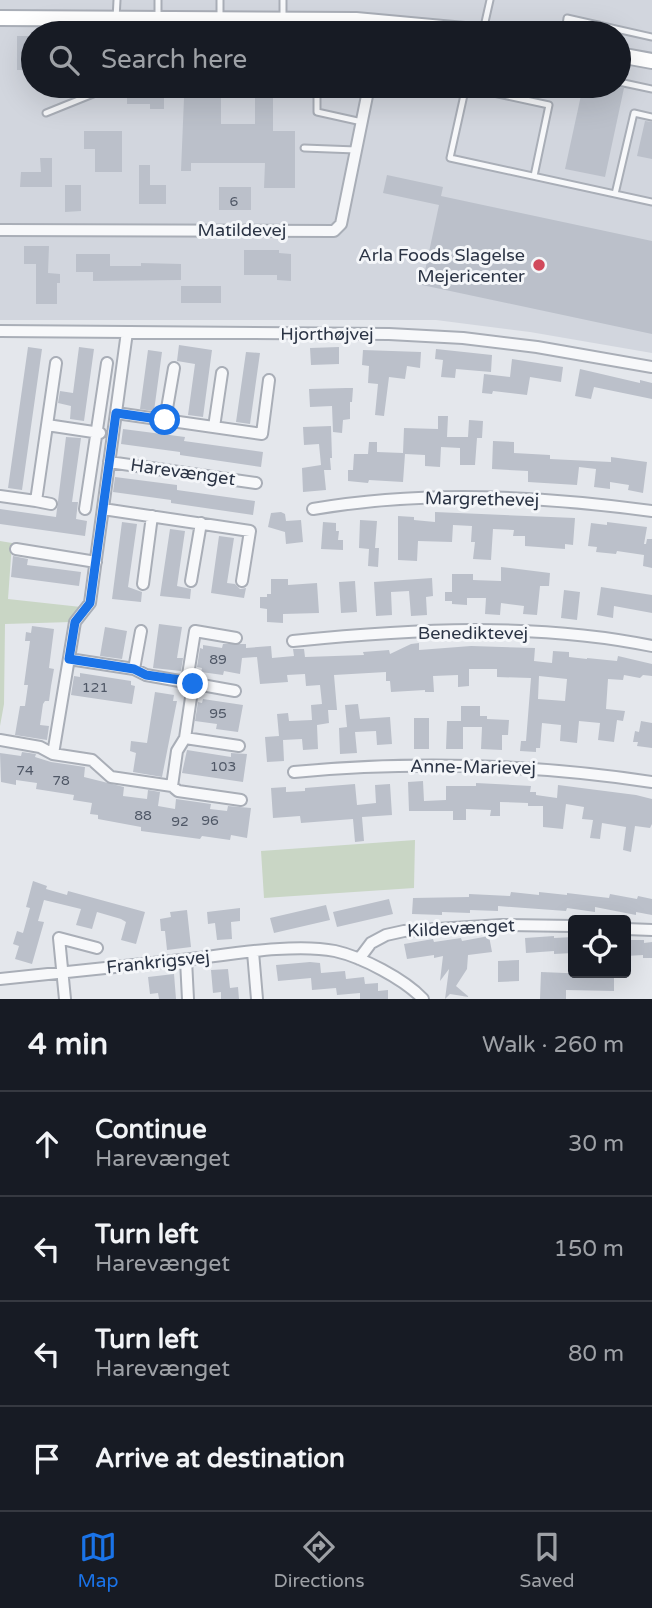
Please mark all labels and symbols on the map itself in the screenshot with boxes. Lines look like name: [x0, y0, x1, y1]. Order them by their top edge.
house number: 6: [230, 193, 239, 210]
street label: Matildevej: [198, 219, 286, 241]
place label: Arla Foods Slagelse Mejericenter: [358, 244, 525, 287]
marker: Arla Foods Slagelse Mejericenter: [531, 257, 547, 273]
street label: Hjorthøjvej: [280, 323, 374, 345]
route start: [149, 404, 180, 435]
street label: Harevænget: [129, 454, 237, 490]
street label: Margrethevej: [425, 487, 539, 511]
street label: Benediktevej: [418, 622, 528, 644]
house number: 89: [209, 651, 227, 668]
route end: [177, 668, 208, 699]
house number: 121: [82, 679, 108, 696]
house number: 95: [209, 705, 227, 722]
street label: Anne-Marievej: [410, 755, 536, 779]
house number: 103: [210, 758, 236, 775]
house number: 74: [16, 762, 34, 779]
house number: 78: [52, 772, 70, 789]
house number: 88: [134, 807, 152, 824]
house number: 96: [201, 812, 219, 829]
house number: 92: [171, 813, 189, 830]
street label: Kildevænget: [407, 914, 515, 942]
street label: Frankrigsvej: [105, 946, 211, 978]

